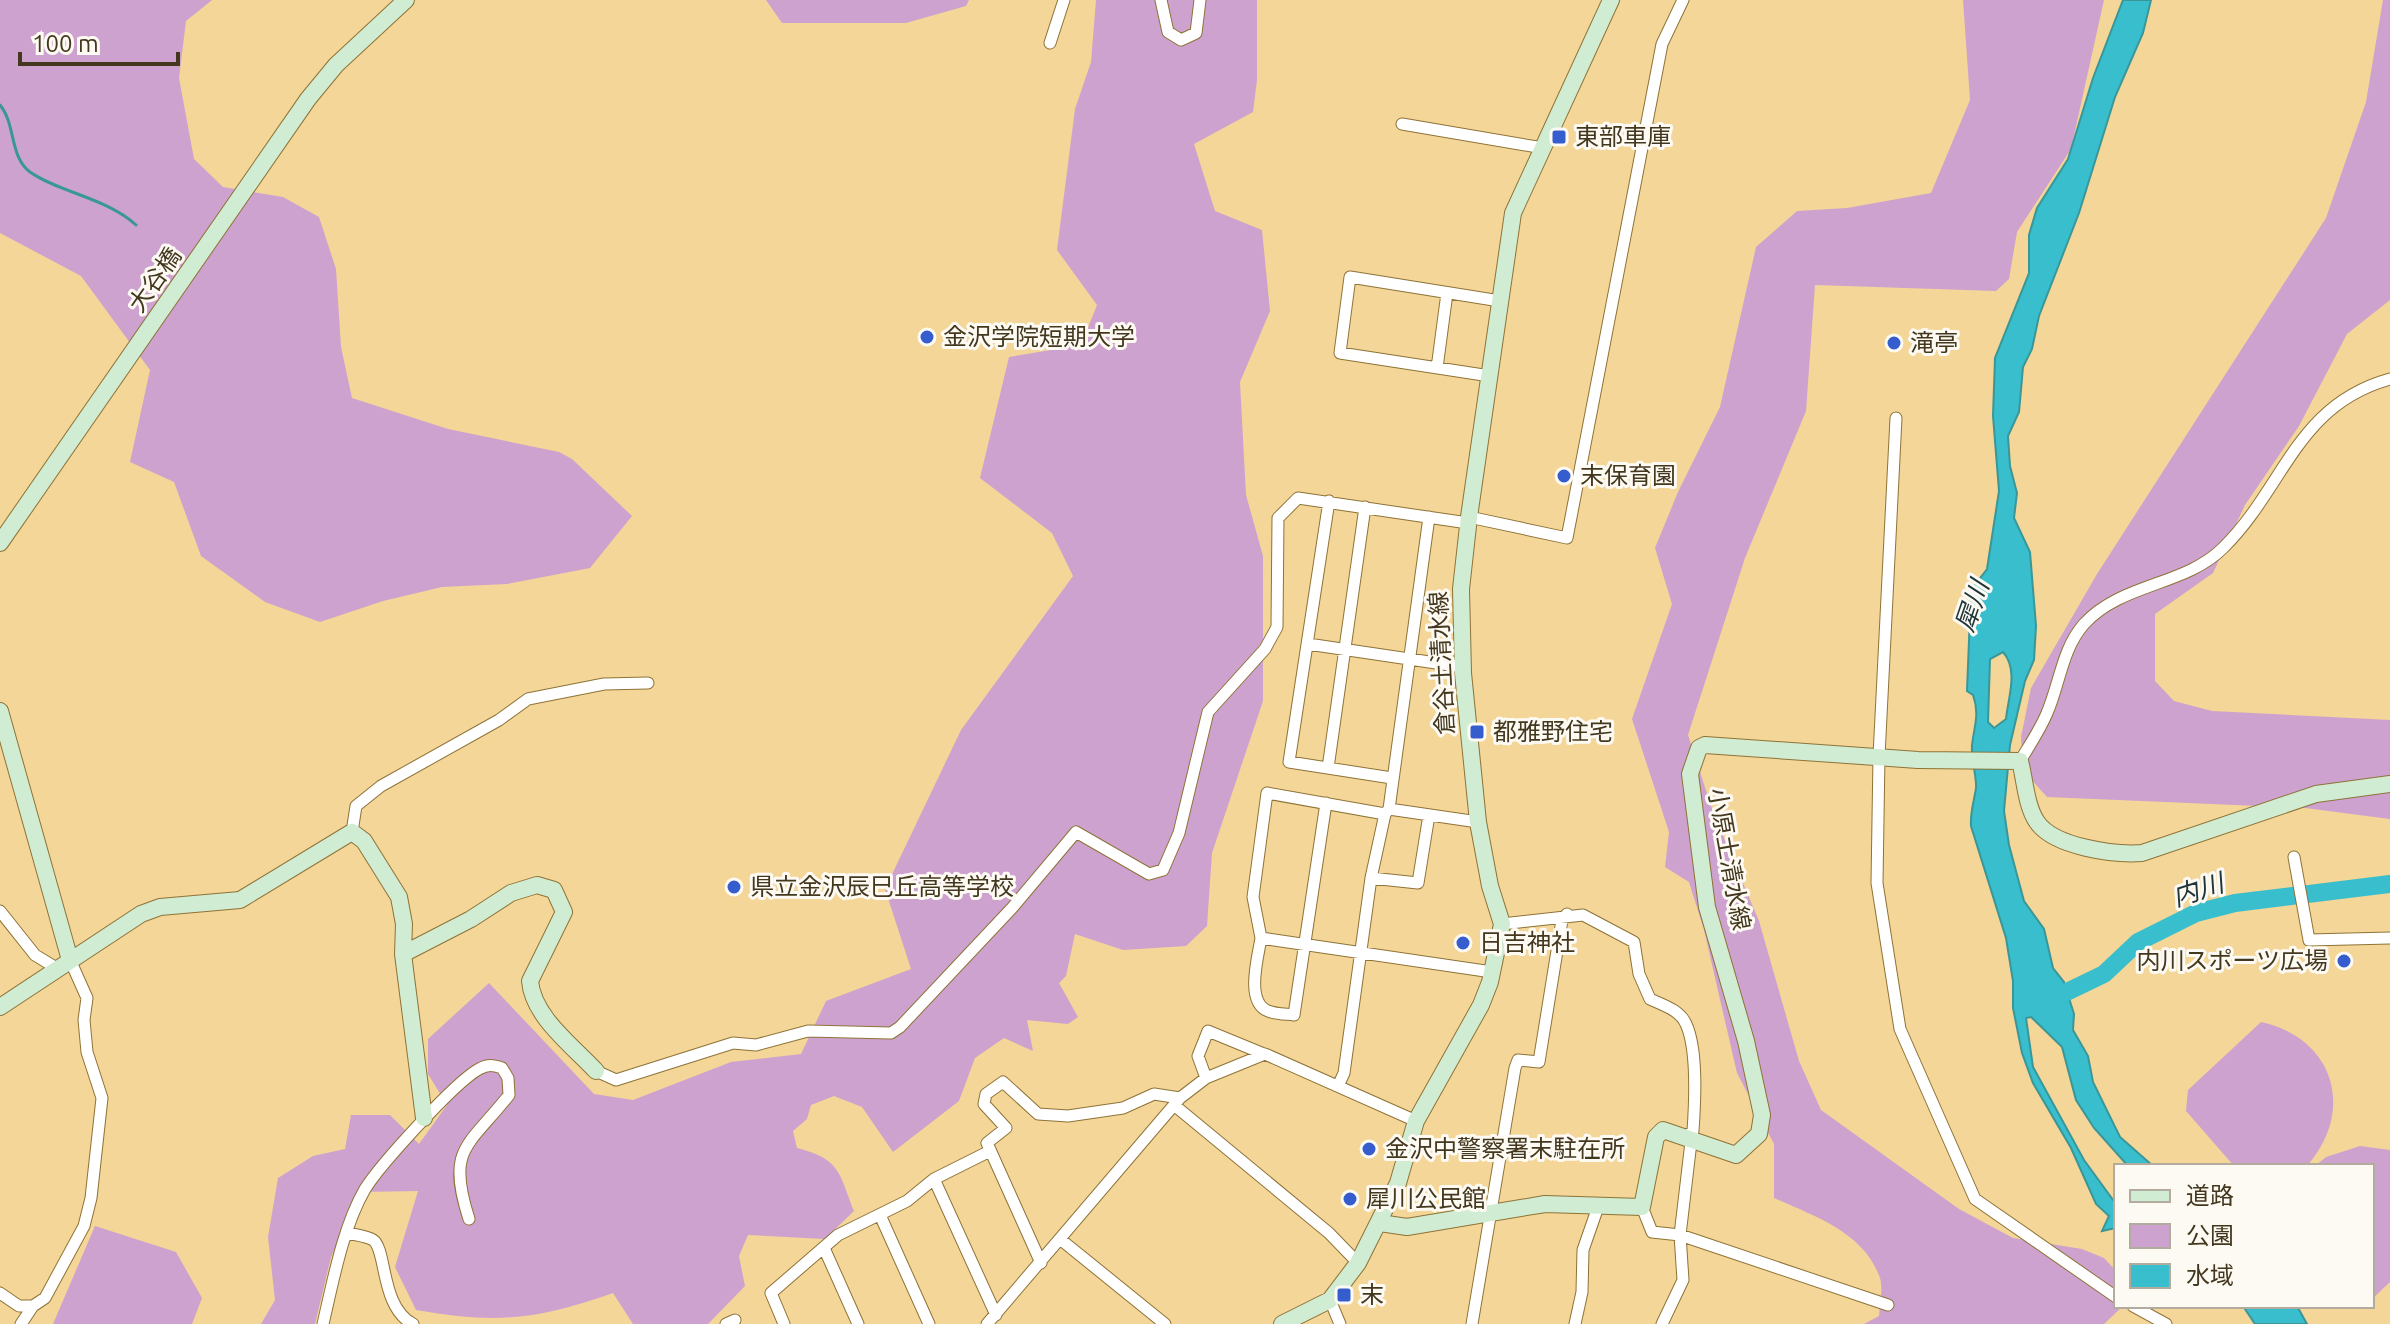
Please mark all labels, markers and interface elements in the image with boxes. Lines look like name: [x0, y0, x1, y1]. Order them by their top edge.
scale bar: [20, 16, 178, 66]
text: 100 m: [32, 30, 99, 57]
place label: 東部車庫: [1575, 123, 1671, 150]
marker: 東部車庫: [1550, 128, 1568, 146]
street label: 大谷橋: [123, 242, 186, 317]
place label: 金沢学院短期大学: [943, 323, 1135, 350]
marker: 金沢学院短期大学: [918, 328, 936, 346]
place label: 滝亭: [1910, 329, 1958, 356]
marker: 滝亭: [1885, 334, 1903, 352]
place label: 末保育園: [1580, 462, 1676, 489]
marker: 末保育園: [1555, 467, 1573, 485]
water label: 犀川: [1949, 574, 1995, 635]
street label: 倉谷土清水線: [1424, 590, 1459, 736]
place label: 都雅野住宅: [1493, 718, 1613, 745]
marker: 都雅野住宅: [1468, 723, 1486, 741]
street label: 小原土清水線: [1704, 786, 1755, 932]
water label: 内川: [2169, 867, 2230, 911]
place label: 県立金沢辰巳丘高等学校: [750, 873, 1014, 900]
marker: 県立金沢辰巳丘高等学校: [725, 878, 743, 896]
place label: 日吉神社: [1479, 929, 1575, 956]
marker: 日吉神社: [1454, 934, 1472, 952]
place label: 内川スポーツ広場: [2136, 947, 2328, 974]
marker: 内川スポーツ広場: [2335, 952, 2353, 970]
place label: 金沢中警察署末駐在所: [1385, 1135, 1625, 1162]
marker: 金沢中警察署末駐在所: [1360, 1140, 1378, 1158]
legend: [2114, 1164, 2374, 1308]
text: 道路: [2186, 1182, 2234, 1209]
place label: 犀川公民館: [1366, 1185, 1486, 1212]
marker: 犀川公民館: [1341, 1190, 1359, 1208]
text: 公園: [2186, 1222, 2234, 1249]
text: 水域: [2186, 1262, 2234, 1289]
place label: 末: [1360, 1281, 1384, 1308]
marker: 末: [1335, 1286, 1353, 1304]

